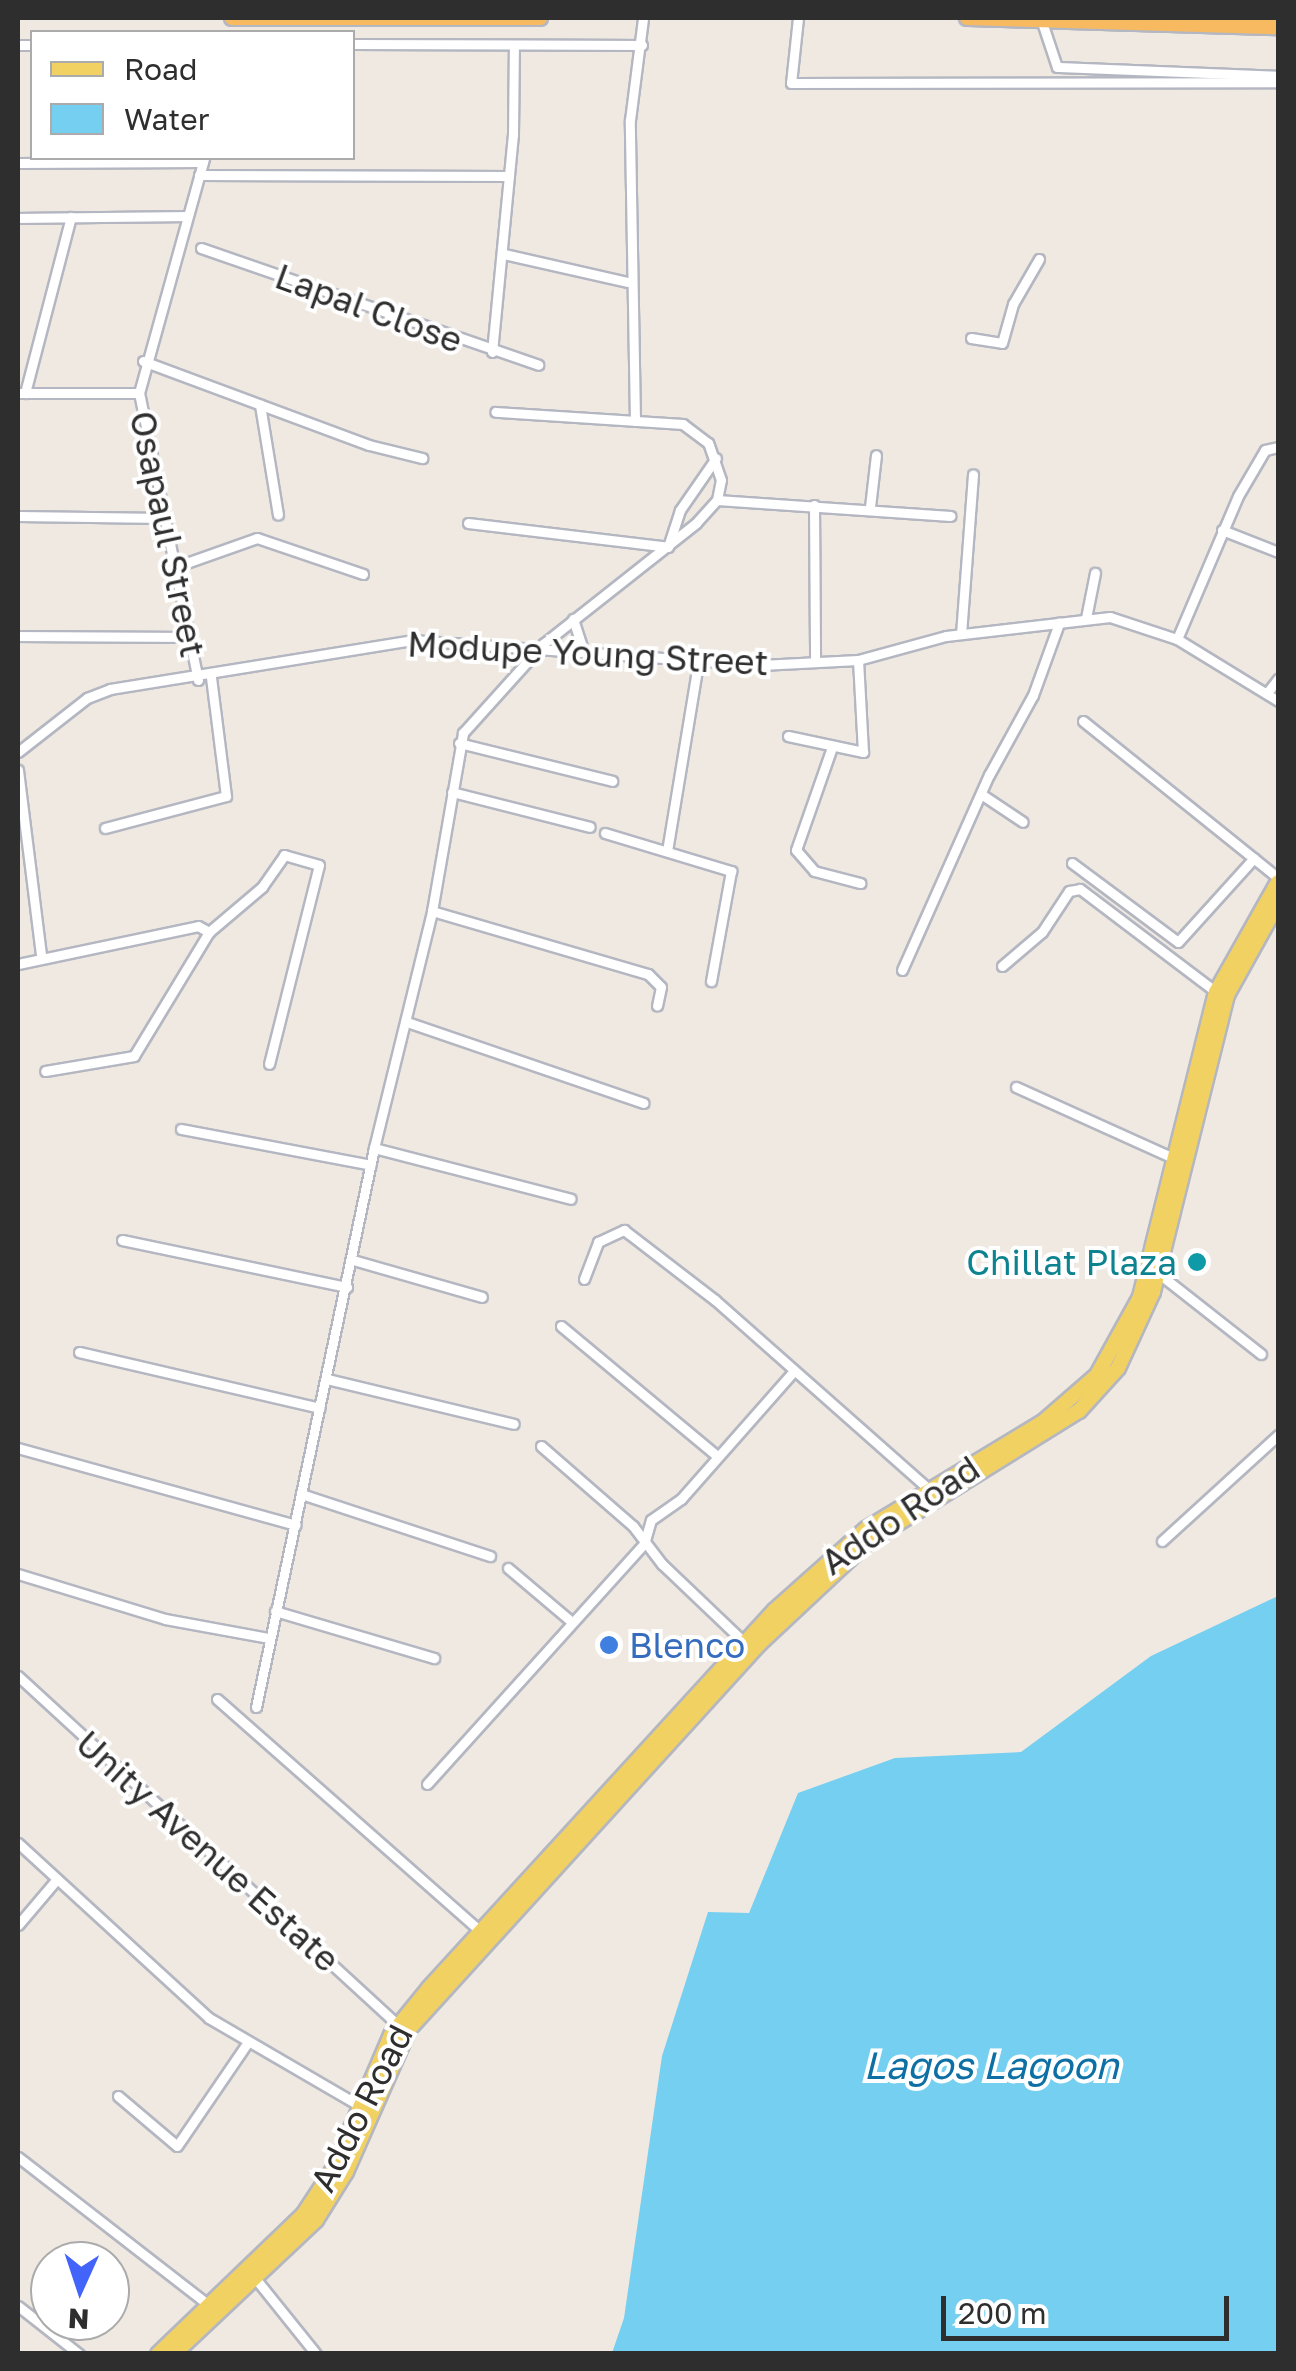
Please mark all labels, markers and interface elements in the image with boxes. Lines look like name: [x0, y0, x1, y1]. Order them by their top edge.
legend: [30, 30, 355, 160]
text: Road: [124, 51, 198, 87]
text: Water: [124, 101, 209, 137]
street label: Lapal Close: [270, 255, 468, 361]
street label: Osapaul Street: [121, 407, 215, 661]
street label: Modupe Young Street: [406, 623, 770, 683]
place label: Chillat Plaza: [966, 1241, 1177, 1283]
marker: Chillat Plaza: [1186, 1251, 1208, 1273]
street label: Addo Road: [813, 1447, 987, 1583]
place label: Blenco: [629, 1624, 745, 1666]
marker: Blenco: [598, 1634, 620, 1656]
street label: Unity Avenue Estate: [68, 1722, 348, 1980]
street label: Addo Road: [301, 2018, 421, 2198]
water label: Lagos Lagoon: [863, 2042, 1119, 2088]
north arrow: [30, 2241, 130, 2341]
scale bar: [946, 2276, 1234, 2338]
text: 200 m: [958, 2295, 1047, 2331]
text: N: [67, 2302, 90, 2336]

